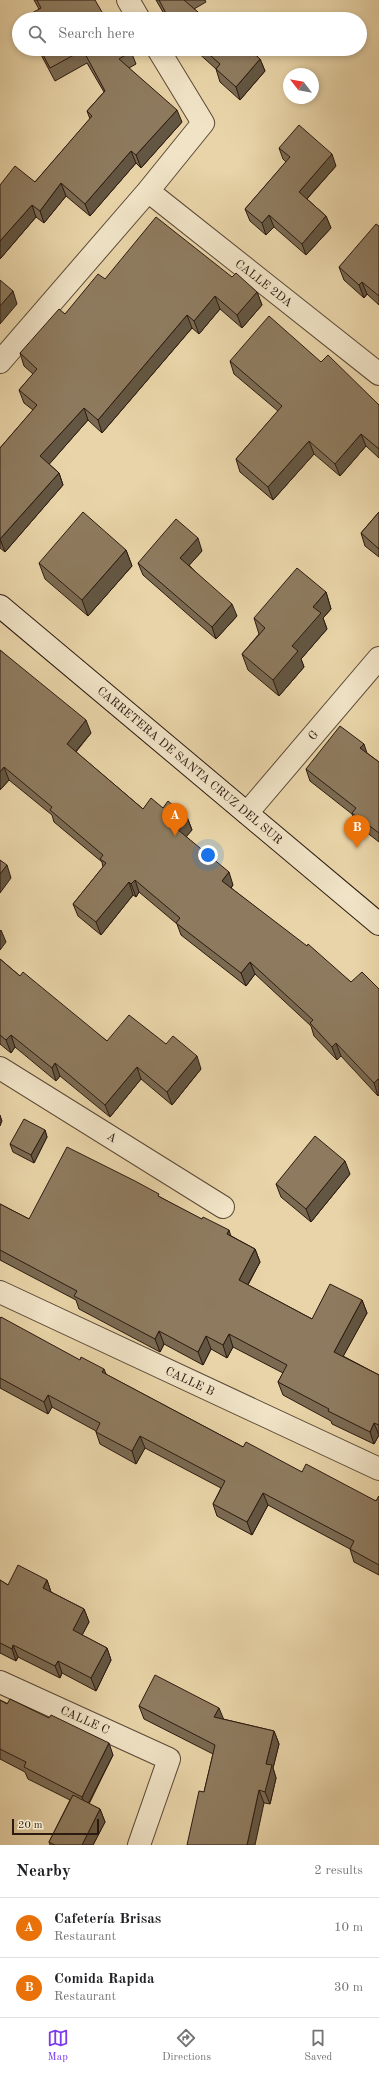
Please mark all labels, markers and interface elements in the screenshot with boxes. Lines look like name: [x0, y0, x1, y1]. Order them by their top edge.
search box: [12, 12, 367, 56]
icon: search: [26, 23, 48, 45]
text: Search here: [58, 27, 135, 42]
north arrow: [283, 68, 319, 104]
street label: CALLE 2DA: [232, 258, 294, 310]
street label: CARRETERA DE SANTA CRUZ DEL SUR: [94, 683, 286, 847]
street label: G: [306, 728, 321, 743]
pin: A: [162, 803, 188, 836]
pin: B: [344, 815, 370, 848]
your location: [198, 845, 218, 865]
street label: A: [104, 1130, 119, 1145]
street label: CALLE B: [163, 1365, 216, 1398]
street label: CALLE C: [58, 1705, 111, 1737]
scale bar: [12, 1817, 99, 1836]
text: 20 m: [18, 1820, 43, 1831]
text: Nearby: [16, 1863, 71, 1880]
text: 2 results: [314, 1864, 363, 1877]
text: Cafetería Brisas: [54, 1912, 161, 1927]
text: A: [24, 1921, 34, 1934]
text: 10 m: [334, 1921, 363, 1934]
text: Restaurant: [54, 1930, 116, 1943]
text: Comida Rapida: [54, 1972, 155, 1987]
text: B: [24, 1981, 34, 1994]
text: 30 m: [334, 1981, 363, 1994]
text: Restaurant: [54, 1990, 116, 2003]
tab: Map: [47, 2027, 69, 2065]
tab: Directions: [162, 2027, 211, 2065]
tab: Saved: [304, 2027, 332, 2065]

